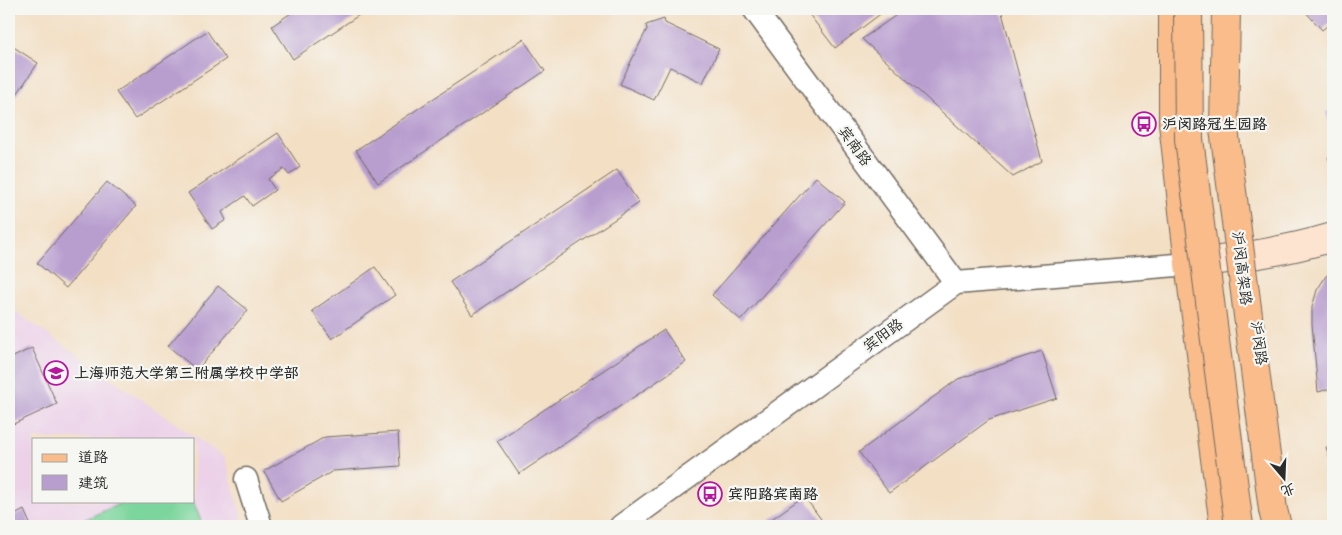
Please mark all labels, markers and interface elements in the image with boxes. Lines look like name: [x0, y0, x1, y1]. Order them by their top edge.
bus stop icon: 沪闵路冠生园路: [1131, 111, 1157, 137]
place label: 沪闵路冠生园路: [1162, 113, 1267, 133]
street label: 宾南路: [834, 121, 877, 169]
street label: 沪闵高架路: [1228, 229, 1257, 306]
street label: 宾阳路: [858, 313, 906, 356]
street label: 沪闵路: [1247, 319, 1273, 367]
school or university icon: 上海师范大学第三附属学校中学部: [43, 360, 69, 386]
place label: 上海师范大学第三附属学校中学部: [74, 362, 299, 382]
legend: [32, 438, 195, 502]
text: 道路: [78, 446, 108, 466]
north arrow: [1260, 452, 1310, 502]
text: 建筑: [78, 472, 108, 492]
text: 北: [1279, 480, 1298, 502]
bus stop icon: 宾阳路宾南路: [697, 481, 723, 507]
place label: 宾阳路宾南路: [728, 483, 818, 503]

